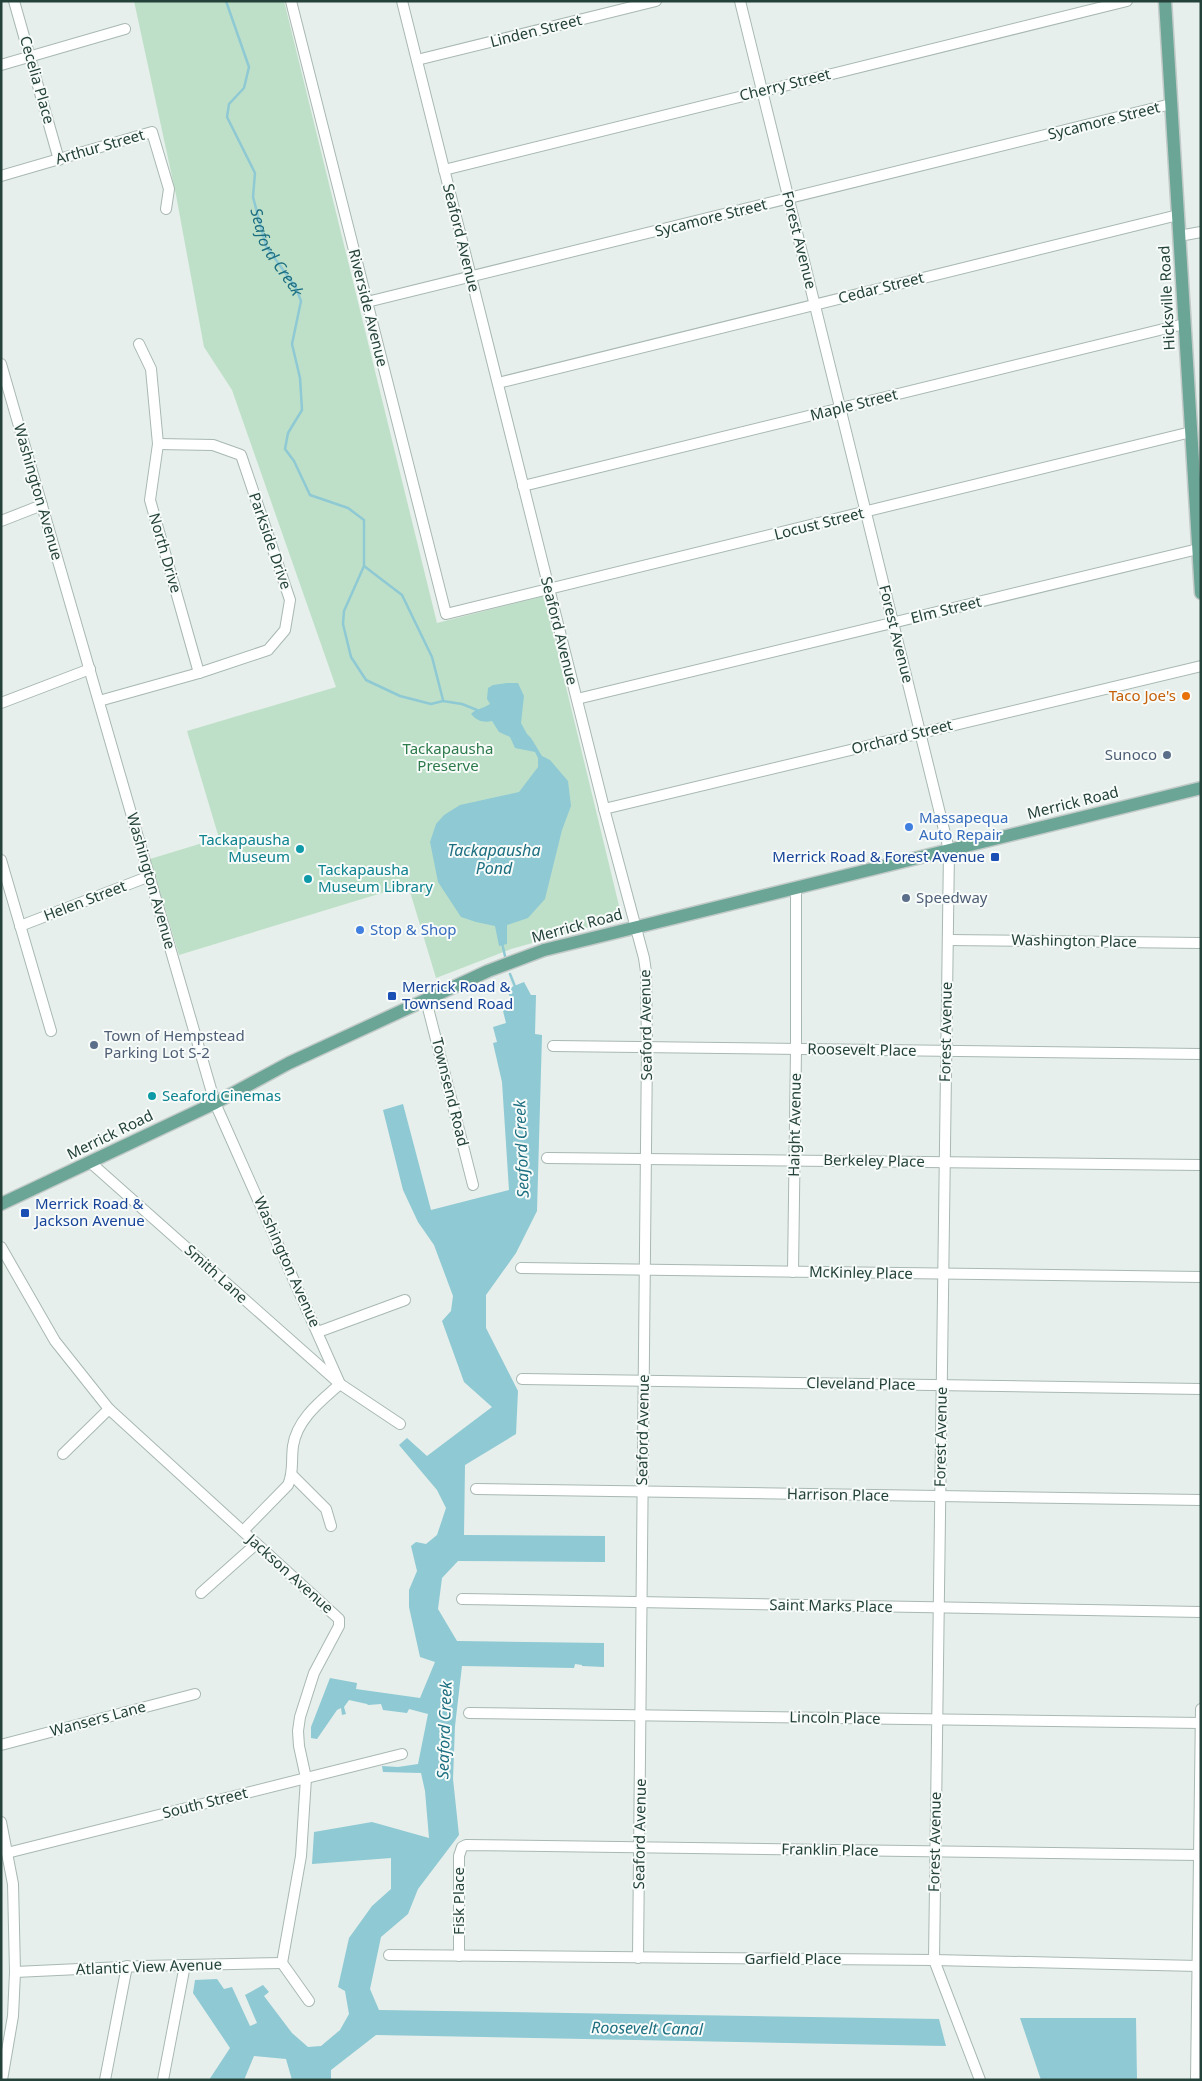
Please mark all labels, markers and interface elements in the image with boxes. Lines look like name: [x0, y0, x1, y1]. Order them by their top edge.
street label: Linden Street: [488, 9, 584, 51]
street label: Cecelia Place: [16, 33, 60, 126]
street label: Cherry Street: [737, 63, 833, 105]
street label: Sycamore Street: [1046, 96, 1162, 144]
street label: Arthur Street: [53, 124, 147, 168]
street label: Seaford Avenue: [439, 181, 485, 294]
street label: Forest Avenue: [778, 189, 822, 291]
street label: Sycamore Street: [653, 193, 769, 241]
water label: Seaford Creek: [245, 205, 309, 300]
street label: Hicksville Road: [1153, 245, 1179, 351]
street label: Riverside Avenue: [345, 247, 393, 369]
street label: Cedar Street: [836, 267, 926, 307]
street label: Maple Street: [808, 383, 900, 425]
street label: Washington Avenue: [10, 421, 68, 562]
street label: Parkside Drive: [245, 489, 297, 592]
street label: Locust Street: [772, 502, 866, 544]
street label: North Drive: [145, 510, 187, 595]
street label: Seaford Avenue: [537, 574, 583, 687]
street label: Forest Avenue: [875, 583, 919, 685]
street label: Elm Street: [908, 590, 984, 627]
place label: Taco Joe's: [1109, 685, 1176, 705]
marker: Taco Joe's: [1180, 690, 1192, 702]
street label: Orchard Street: [849, 714, 955, 758]
park label: Tackapausha Preserve: [403, 738, 493, 775]
place label: Sunoco: [1105, 744, 1157, 764]
marker: Sunoco: [1161, 749, 1173, 761]
street label: Merrick Road: [1025, 781, 1121, 823]
place label: Massapequa Auto Repair: [919, 807, 1008, 844]
street label: Washington Avenue: [123, 810, 181, 951]
marker: Massapequa Auto Repair: [903, 821, 915, 833]
place label: Tackapausha Museum: [199, 829, 290, 866]
water label: Tackapausha Pond: [448, 839, 540, 879]
marker: Tackapausha Museum: [294, 843, 306, 855]
place label: Merrick Road & Forest Avenue: [772, 846, 985, 866]
marker: Merrick Road & Forest Avenue: [989, 851, 1001, 863]
place label: Tackapausha Museum Library: [318, 859, 433, 896]
marker: Tackapausha Museum Library: [302, 873, 314, 885]
street label: Helen Street: [40, 875, 129, 925]
place label: Speedway: [916, 887, 988, 907]
marker: Speedway: [900, 892, 912, 904]
street label: Merrick Road: [529, 903, 624, 947]
place label: Stop & Shop: [370, 919, 457, 939]
marker: Stop & Shop: [354, 924, 366, 936]
street label: Washington Place: [1011, 929, 1137, 951]
street label: Seaford Avenue: [634, 969, 656, 1081]
place label: Merrick Road & Townsend Road: [402, 976, 513, 1013]
street label: Forest Avenue: [934, 982, 956, 1082]
marker: Merrick Road & Townsend Road: [386, 990, 398, 1002]
place label: Town of Hempstead Parking Lot S-2: [104, 1025, 245, 1062]
street label: Townsend Road: [428, 1035, 474, 1148]
street label: Roosevelt Place: [807, 1038, 917, 1060]
marker: Town of Hempstead Parking Lot S-2: [88, 1039, 100, 1051]
street label: Haight Avenue: [783, 1073, 805, 1177]
place label: Seaford Cinemas: [162, 1085, 281, 1105]
marker: Seaford Cinemas: [146, 1090, 158, 1102]
water label: Seaford Creek: [508, 1099, 534, 1198]
street label: Merrick Road: [63, 1105, 156, 1164]
street label: Berkeley Place: [823, 1149, 925, 1171]
place label: Merrick Road & Jackson Avenue: [33, 1193, 145, 1230]
street label: Washington Avenue: [250, 1193, 326, 1330]
marker: Merrick Road & Jackson Avenue: [19, 1207, 31, 1219]
street label: Smith Lane: [181, 1239, 253, 1307]
street label: McKinley Place: [809, 1261, 913, 1283]
street label: Cleveland Place: [806, 1372, 916, 1394]
street label: Seaford Avenue: [631, 1374, 653, 1486]
street label: Forest Avenue: [929, 1387, 951, 1487]
street label: Harrison Place: [787, 1483, 889, 1505]
street label: Jackson Avenue: [242, 1528, 338, 1617]
street label: Saint Marks Place: [769, 1594, 893, 1616]
water label: Seaford Creek: [431, 1680, 457, 1779]
street label: Wansers Lane: [48, 1696, 148, 1740]
street label: Lincoln Place: [789, 1706, 881, 1728]
street label: Seaford Avenue: [628, 1778, 650, 1890]
street label: South Street: [160, 1782, 250, 1822]
street label: Forest Avenue: [923, 1792, 945, 1892]
street label: Franklin Place: [781, 1838, 879, 1860]
street label: Fisk Place: [448, 1867, 468, 1935]
street label: Garfield Place: [744, 1948, 842, 1968]
street label: Atlantic View Avenue: [75, 1953, 222, 1979]
water label: Roosevelt Canal: [591, 2016, 704, 2040]

